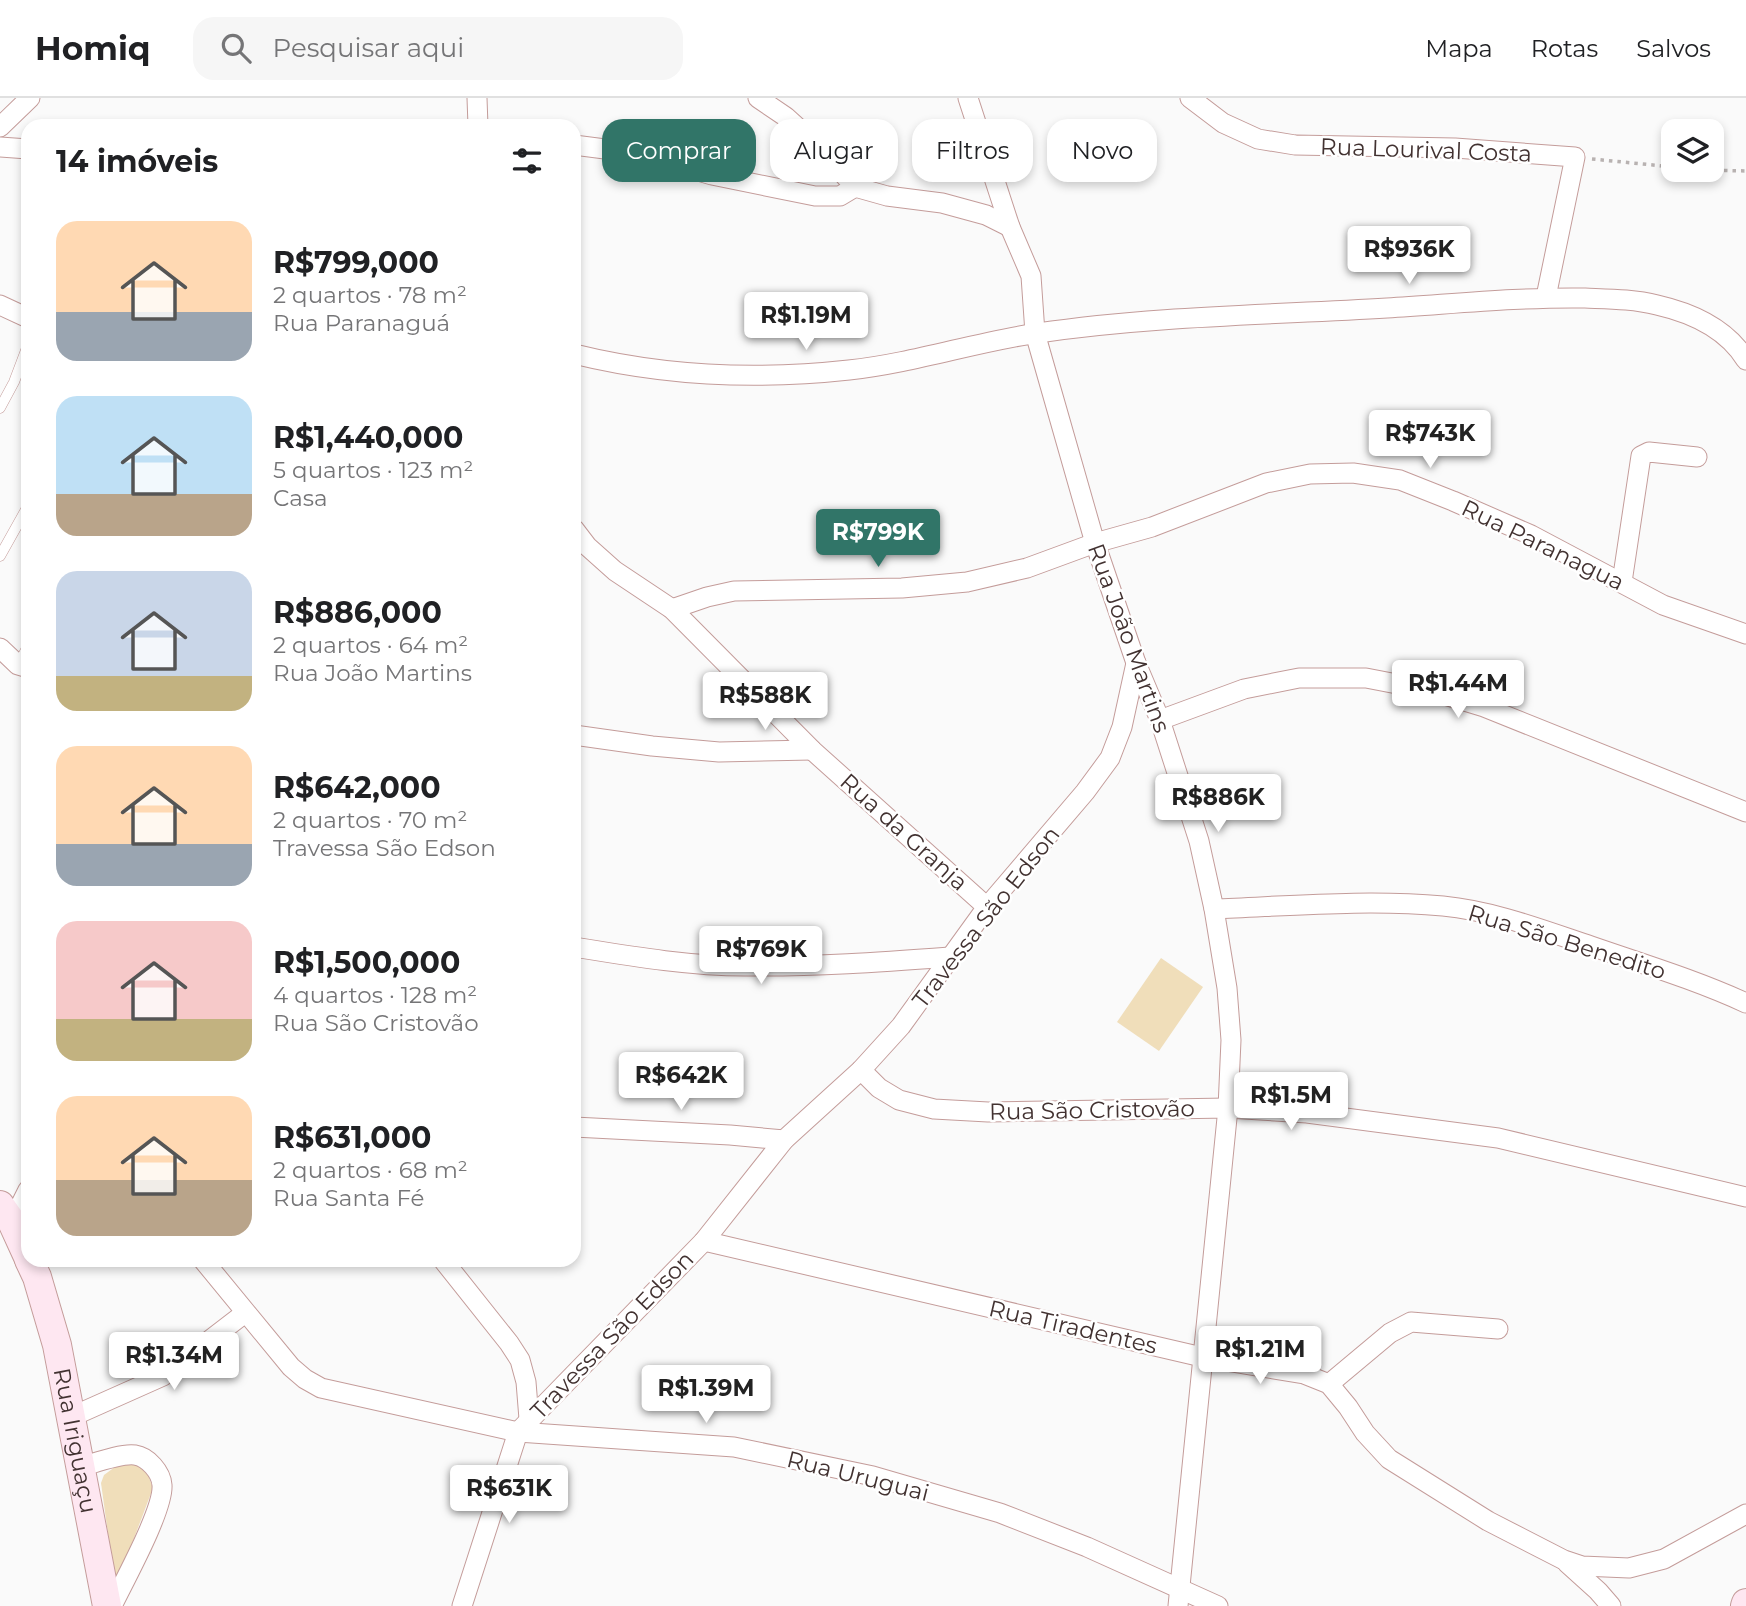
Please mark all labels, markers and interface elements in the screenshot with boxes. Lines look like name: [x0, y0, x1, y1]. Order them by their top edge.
search box: [193, 17, 683, 80]
text: Homiq: [35, 28, 151, 68]
icon: search: [217, 29, 255, 67]
text: Pesquisar aqui: [273, 32, 464, 64]
text: Mapa: [1425, 34, 1493, 63]
text: Rotas: [1531, 34, 1598, 63]
text: Salvos: [1636, 34, 1711, 63]
chip: Comprar: [602, 119, 756, 182]
chip: Alugar: [770, 119, 898, 182]
chip: Filtros: [912, 119, 1033, 182]
chip: Novo: [1047, 119, 1157, 182]
map controls: [1661, 119, 1724, 182]
button: layers: [1661, 119, 1724, 182]
street label: Rua Lourival Costa: [1320, 132, 1532, 168]
icon: filters: [508, 142, 546, 180]
text: 14 imóveis: [56, 143, 218, 180]
pin: R$936K: [1352, 226, 1466, 286]
text: R$936K: [1363, 235, 1455, 263]
text: R$799,000: [273, 244, 439, 281]
icon: home: [112, 249, 196, 333]
text: 2 quartos · 78 m²: [273, 281, 467, 309]
pin: R$1.19M: [741, 292, 871, 352]
text: R$1.19M: [760, 301, 852, 329]
text: Rua Paranaguá: [273, 309, 450, 337]
pin: R$743K: [1373, 410, 1487, 470]
text: R$1,440,000: [273, 419, 463, 456]
text: R$743K: [1385, 419, 1475, 447]
icon: home: [112, 424, 196, 508]
text: 5 quartos · 123 m²: [273, 456, 473, 484]
text: Casa: [273, 484, 328, 512]
street label: Rua Paranagua: [1457, 494, 1629, 596]
pin: R$799K: [821, 510, 935, 569]
text: R$799K: [832, 518, 924, 546]
street label: Rua João Martins: [1082, 540, 1176, 736]
text: R$886,000: [273, 594, 442, 631]
icon: home: [112, 599, 196, 683]
text: 2 quartos · 64 m²: [273, 631, 468, 659]
text: Rua João Martins: [273, 659, 472, 687]
pin: R$1.44M: [1393, 660, 1523, 720]
text: R$1.44M: [1408, 669, 1508, 697]
pin: R$588K: [708, 672, 822, 732]
text: R$588K: [719, 681, 811, 709]
street label: Rua da Granja: [834, 767, 974, 897]
text: R$642,000: [273, 769, 441, 806]
icon: home: [112, 774, 196, 858]
pin: R$886K: [1161, 774, 1275, 834]
text: R$886K: [1171, 783, 1265, 811]
text: 2 quartos · 70 m²: [273, 806, 467, 834]
street label: Travessa São Edson: [906, 821, 1066, 1013]
text: Travessa São Edson: [273, 834, 496, 862]
street label: Rua São Benedito: [1465, 899, 1669, 985]
pin: R$769K: [704, 926, 818, 986]
text: R$769K: [715, 935, 807, 963]
text: R$1,500,000: [273, 944, 460, 981]
icon: home: [112, 949, 196, 1033]
text: 4 quartos · 128 m²: [273, 981, 477, 1009]
text: Rua São Cristovão: [273, 1009, 479, 1037]
pin: R$642K: [624, 1052, 738, 1112]
text: R$642K: [635, 1061, 727, 1089]
pin: R$1.5M: [1234, 1072, 1348, 1132]
text: R$1.5M: [1250, 1081, 1332, 1109]
street label: Rua São Cristovão: [989, 1094, 1195, 1126]
text: R$631,000: [273, 1119, 431, 1156]
icon: home: [112, 1124, 196, 1208]
text: 2 quartos · 68 m²: [273, 1156, 468, 1184]
text: Rua Santa Fé: [273, 1184, 424, 1212]
street label: Travessa São Edson: [525, 1245, 699, 1425]
street label: Rua Tiradentes: [986, 1294, 1160, 1360]
pin: R$1.21M: [1195, 1326, 1325, 1386]
pin: R$1.34M: [109, 1332, 239, 1392]
text: R$1.21M: [1214, 1335, 1306, 1363]
text: R$1.34M: [125, 1341, 223, 1369]
street label: Rua Iriguaçu: [48, 1366, 103, 1515]
pin: R$1.39M: [641, 1366, 771, 1425]
text: R$1.39M: [658, 1374, 754, 1402]
street label: Rua Uruguai: [784, 1445, 932, 1507]
pin: R$631K: [452, 1466, 566, 1525]
text: R$631K: [466, 1474, 552, 1502]

